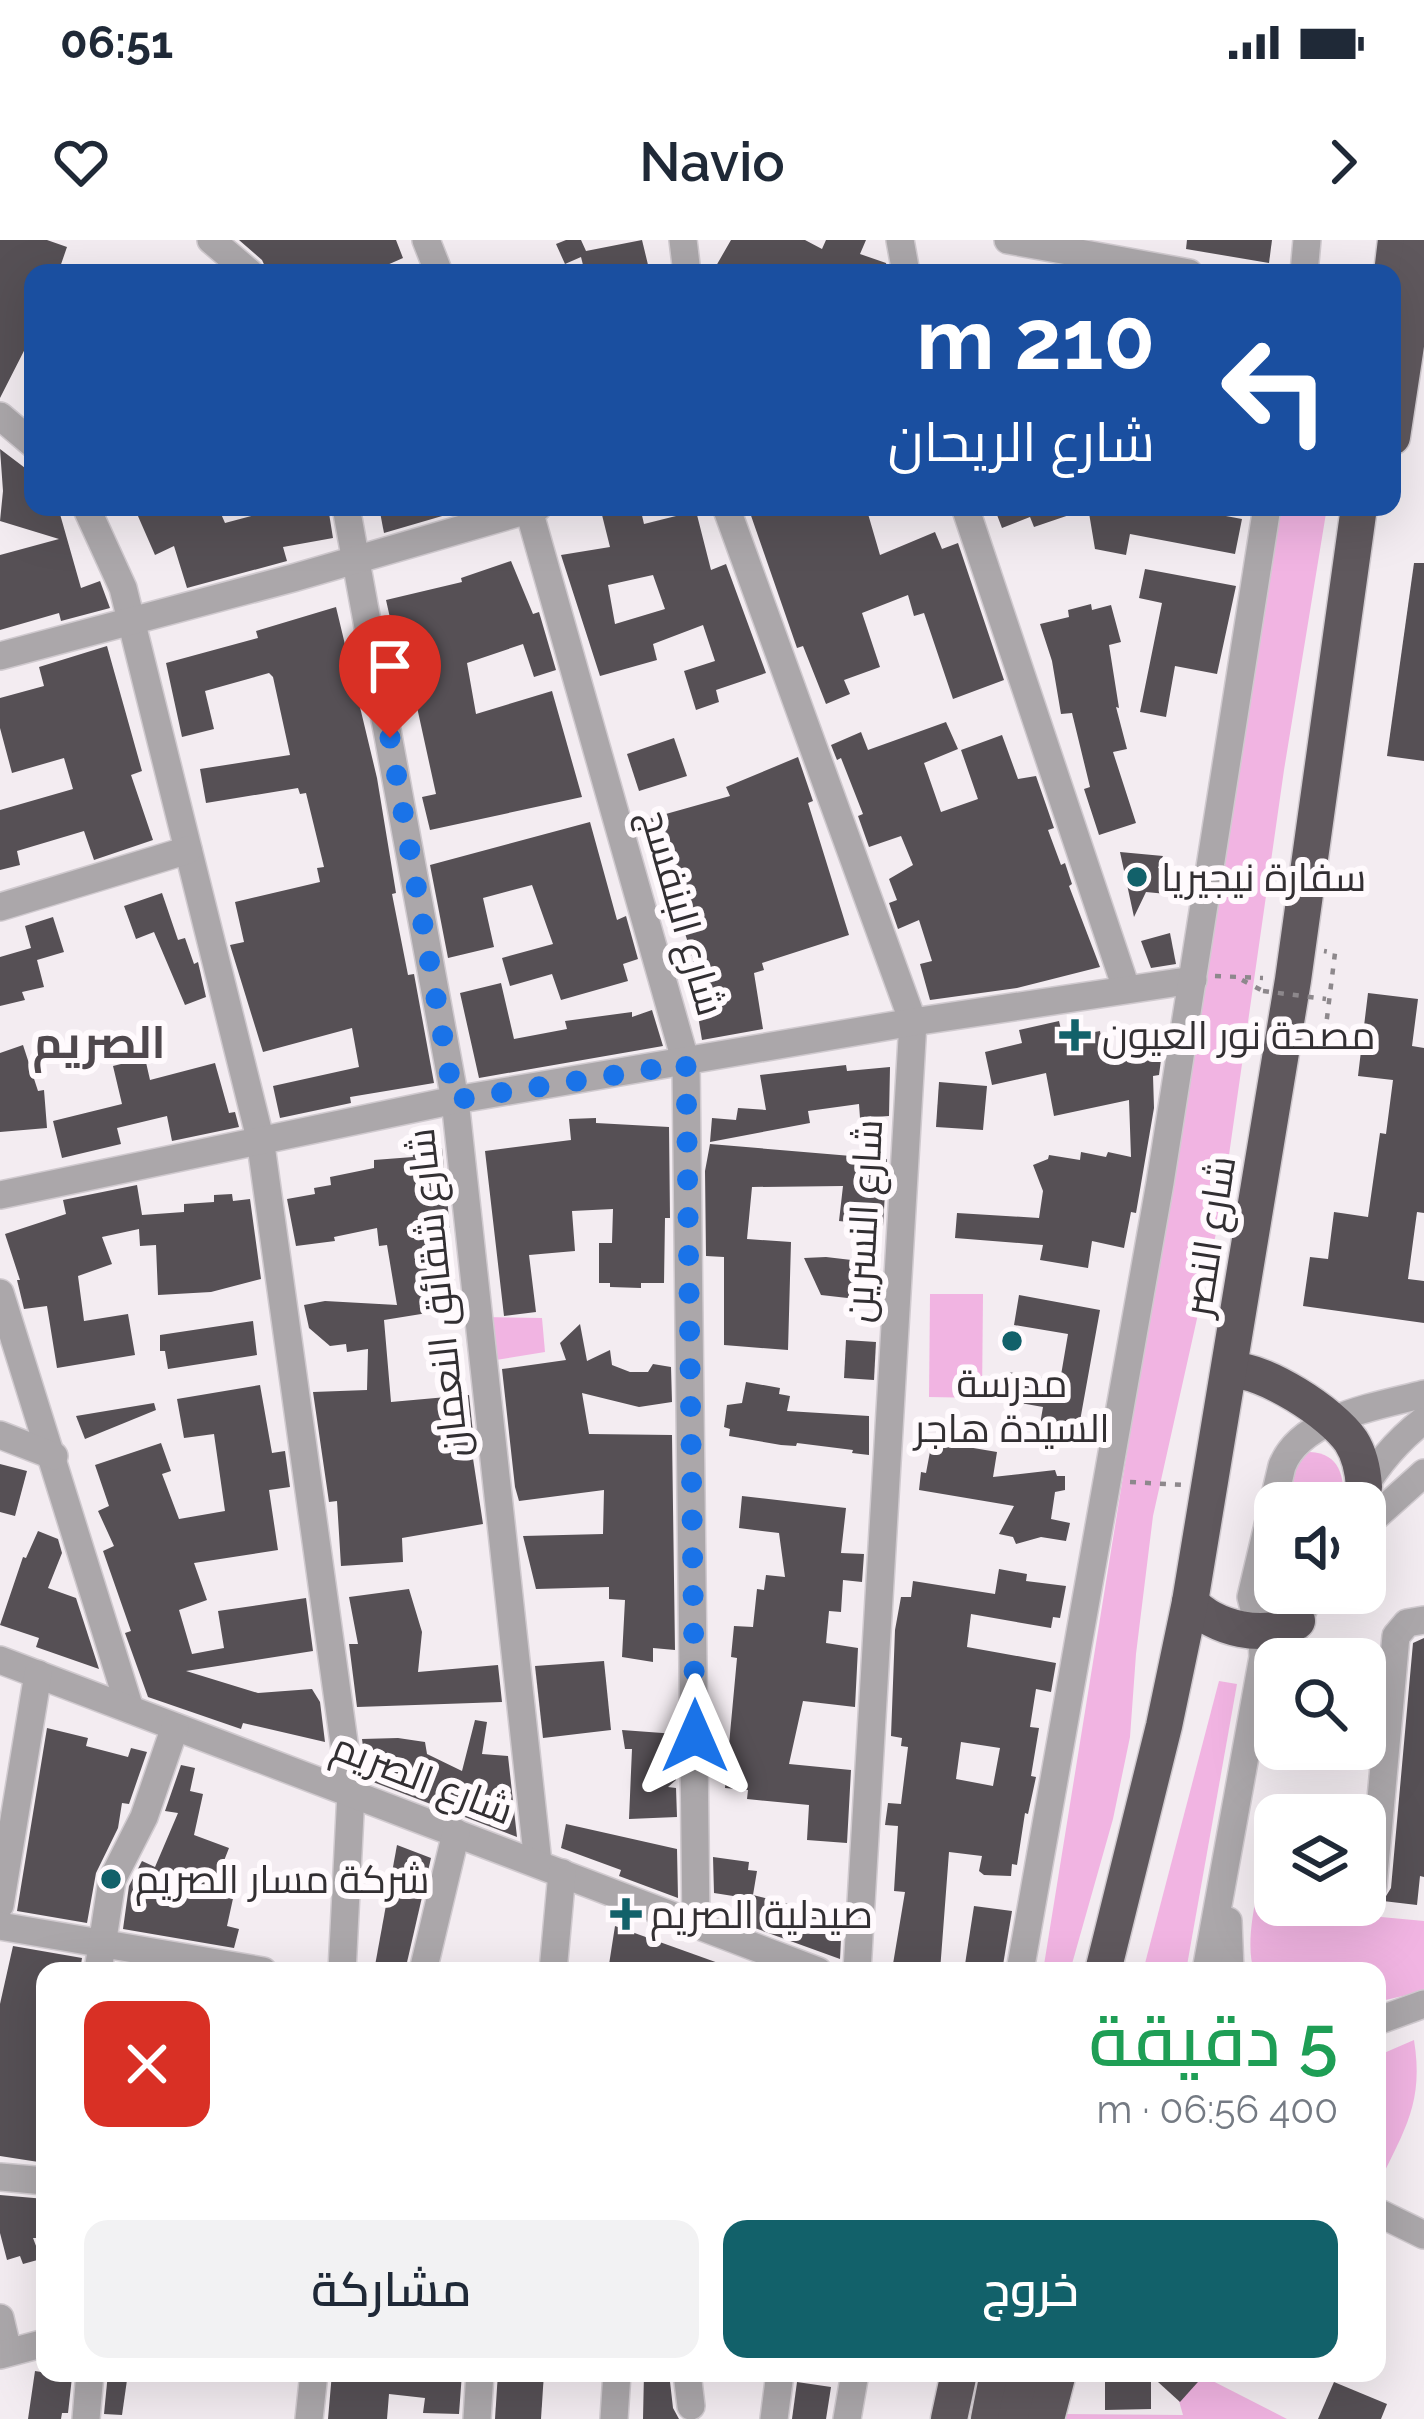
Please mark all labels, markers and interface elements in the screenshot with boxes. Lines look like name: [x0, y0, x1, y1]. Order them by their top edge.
text: 06:51: [60, 16, 173, 69]
icon: heart: [48, 129, 114, 195]
icon: forward: [1310, 129, 1376, 195]
text: Navio: [639, 130, 785, 194]
text: 210 m: [916, 290, 1155, 389]
icon: left: [1197, 312, 1353, 468]
text: شارع الريحان: [888, 410, 1155, 474]
pin: [339, 615, 441, 738]
icon: arrive: [357, 633, 423, 699]
street label: شارع البنفسج: [628, 803, 734, 1022]
place label: سفارة نيجيريا: [1161, 854, 1366, 900]
marker: سفارة نيجيريا: [1124, 864, 1150, 890]
place label: مصحة نور العيون: [1102, 1012, 1375, 1059]
district label: الصريم: [32, 1016, 166, 1073]
marker: مصحة نور العيون: [1059, 1019, 1091, 1051]
street label: شارع النسرين: [835, 1118, 895, 1324]
street label: شارع شقائق النعمان: [397, 1126, 481, 1460]
street label: شارع النصر: [1173, 1152, 1248, 1322]
marker: مدرسة السيدة هاجر: [999, 1328, 1025, 1354]
place label: مدرسة السيدة هاجر: [912, 1360, 1110, 1451]
map controls: [1254, 1482, 1386, 1926]
button: sound: [1254, 1482, 1386, 1614]
button: search: [1254, 1638, 1386, 1770]
position arrow: [632, 1673, 758, 1799]
street label: شارع الصريم: [325, 1723, 520, 1837]
button: layers: [1254, 1794, 1386, 1926]
place label: شركة مسار الصريم: [135, 1856, 430, 1906]
marker: شركة مسار الصريم: [98, 1866, 124, 1892]
place label: صيدلية الصريم: [650, 1891, 873, 1941]
marker: صيدلية الصريم: [613, 1901, 639, 1927]
text: 5 دقيقة: [1089, 1998, 1338, 2083]
button: close: [84, 2001, 210, 2127]
text: 400 m · 06:56: [1096, 2086, 1338, 2132]
button: مشاركة: [84, 2220, 699, 2358]
button: خروج: [723, 2220, 1338, 2358]

